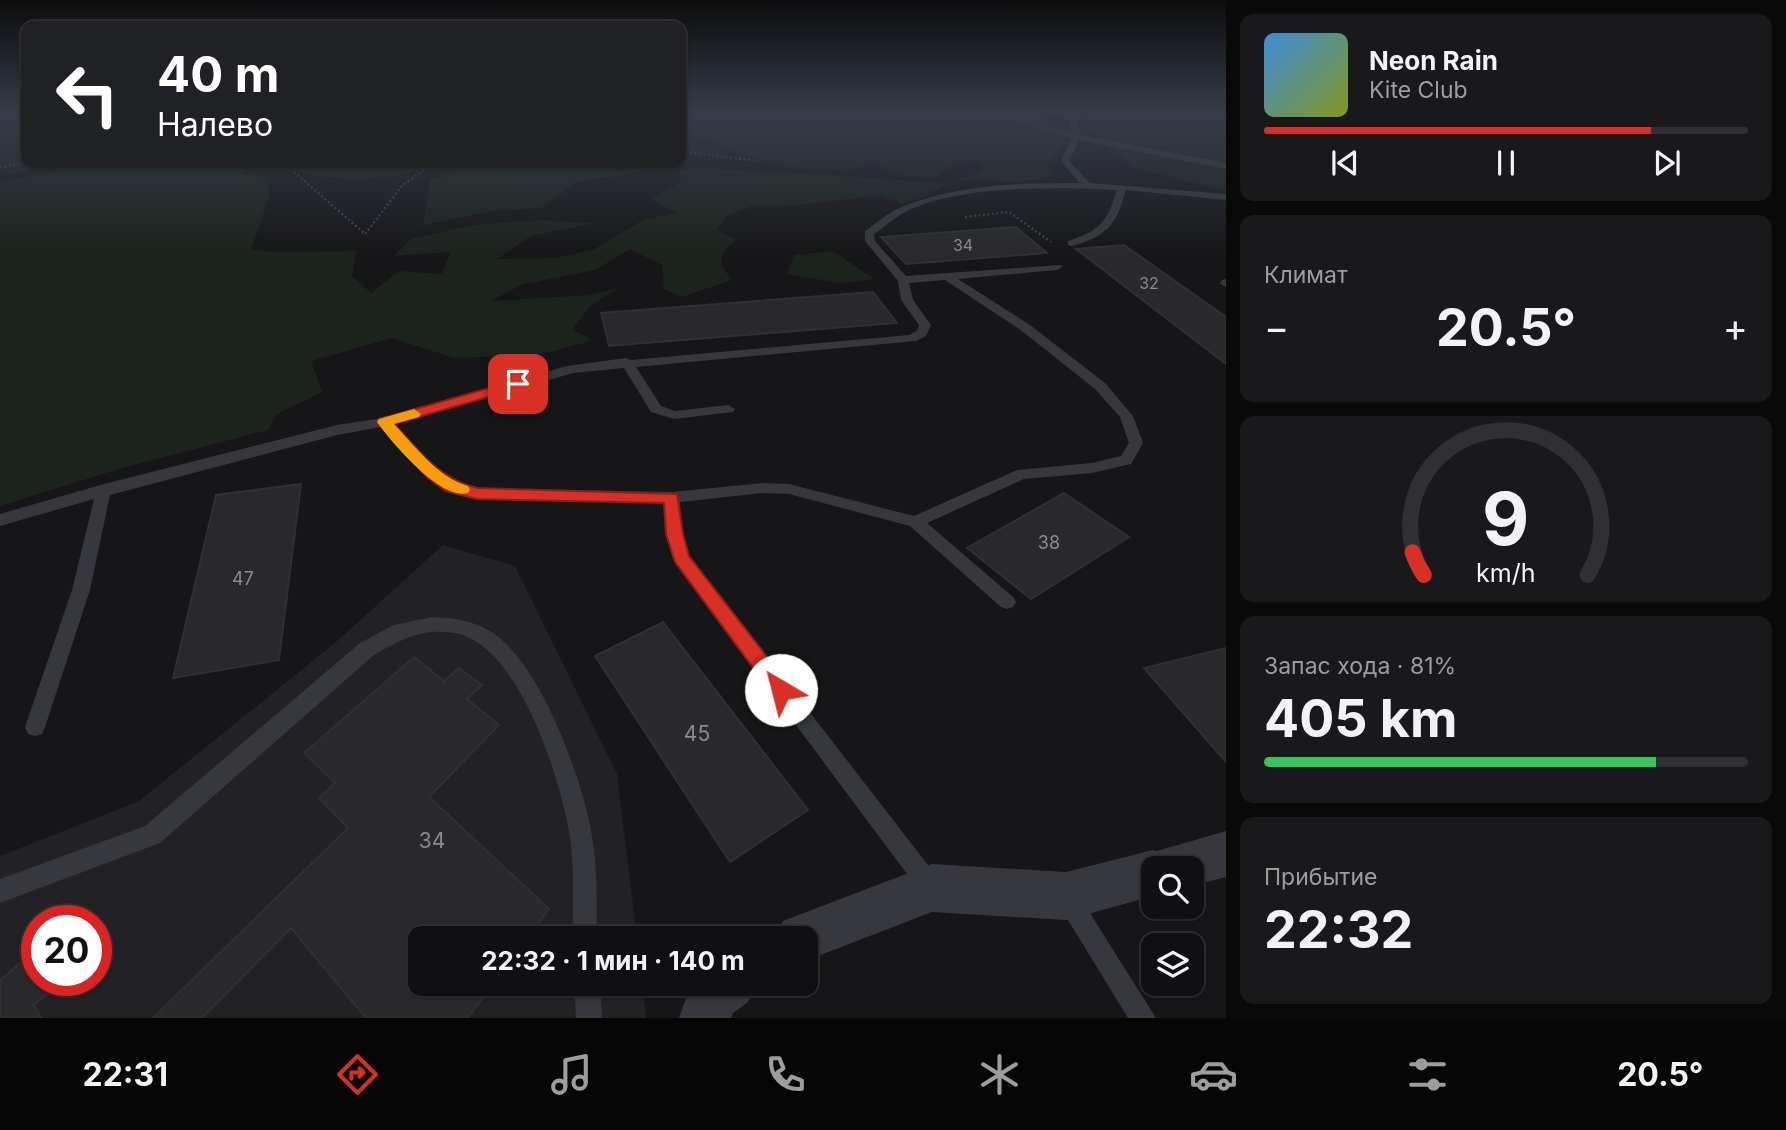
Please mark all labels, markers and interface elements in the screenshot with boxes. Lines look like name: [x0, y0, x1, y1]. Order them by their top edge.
text: 40 m: [157, 45, 280, 104]
text: Neon Rain: [1369, 45, 1498, 76]
icon: left: [42, 49, 133, 140]
text: Kite Club: [1369, 76, 1468, 104]
text: Налево: [157, 105, 273, 144]
icon: previous: [1326, 144, 1364, 182]
icon: pause: [1487, 144, 1525, 182]
icon: next: [1648, 144, 1686, 182]
house number: 34: [953, 235, 973, 255]
text: Климат: [1264, 261, 1348, 289]
house number: 32: [1139, 273, 1159, 293]
text: 20.5°: [1436, 296, 1576, 359]
text: −: [1264, 304, 1289, 350]
text: +: [1723, 304, 1748, 350]
pin: [488, 354, 548, 414]
icon: arrive: [499, 365, 537, 403]
text: 9: [1482, 474, 1530, 563]
house number: 38: [1038, 532, 1060, 553]
text: km/h: [1476, 558, 1536, 588]
house number: 47: [232, 568, 254, 589]
text: Запас хода · 81%: [1264, 652, 1456, 680]
position arrow: [744, 653, 818, 727]
text: 405 km: [1264, 687, 1457, 750]
house number: 45: [684, 721, 710, 746]
house number: 34: [419, 828, 445, 853]
map controls: [1141, 856, 1204, 996]
button: search: [1141, 856, 1204, 919]
text: Прибытие: [1264, 863, 1377, 891]
text: 22:32: [1264, 898, 1413, 961]
speed limit sign: 20: [21, 905, 112, 996]
button: layers: [1141, 933, 1204, 996]
text: 22:32 · 1 мин · 140 m: [481, 945, 745, 976]
icon: directions: [333, 1050, 382, 1099]
icon: music: [547, 1050, 596, 1099]
icon: phone: [761, 1050, 810, 1099]
icon: climate: [975, 1050, 1024, 1099]
icon: car: [1189, 1050, 1238, 1099]
icon: filters: [1403, 1050, 1452, 1099]
text: 22:31: [83, 1055, 168, 1094]
text: 20.5°: [1617, 1055, 1703, 1094]

